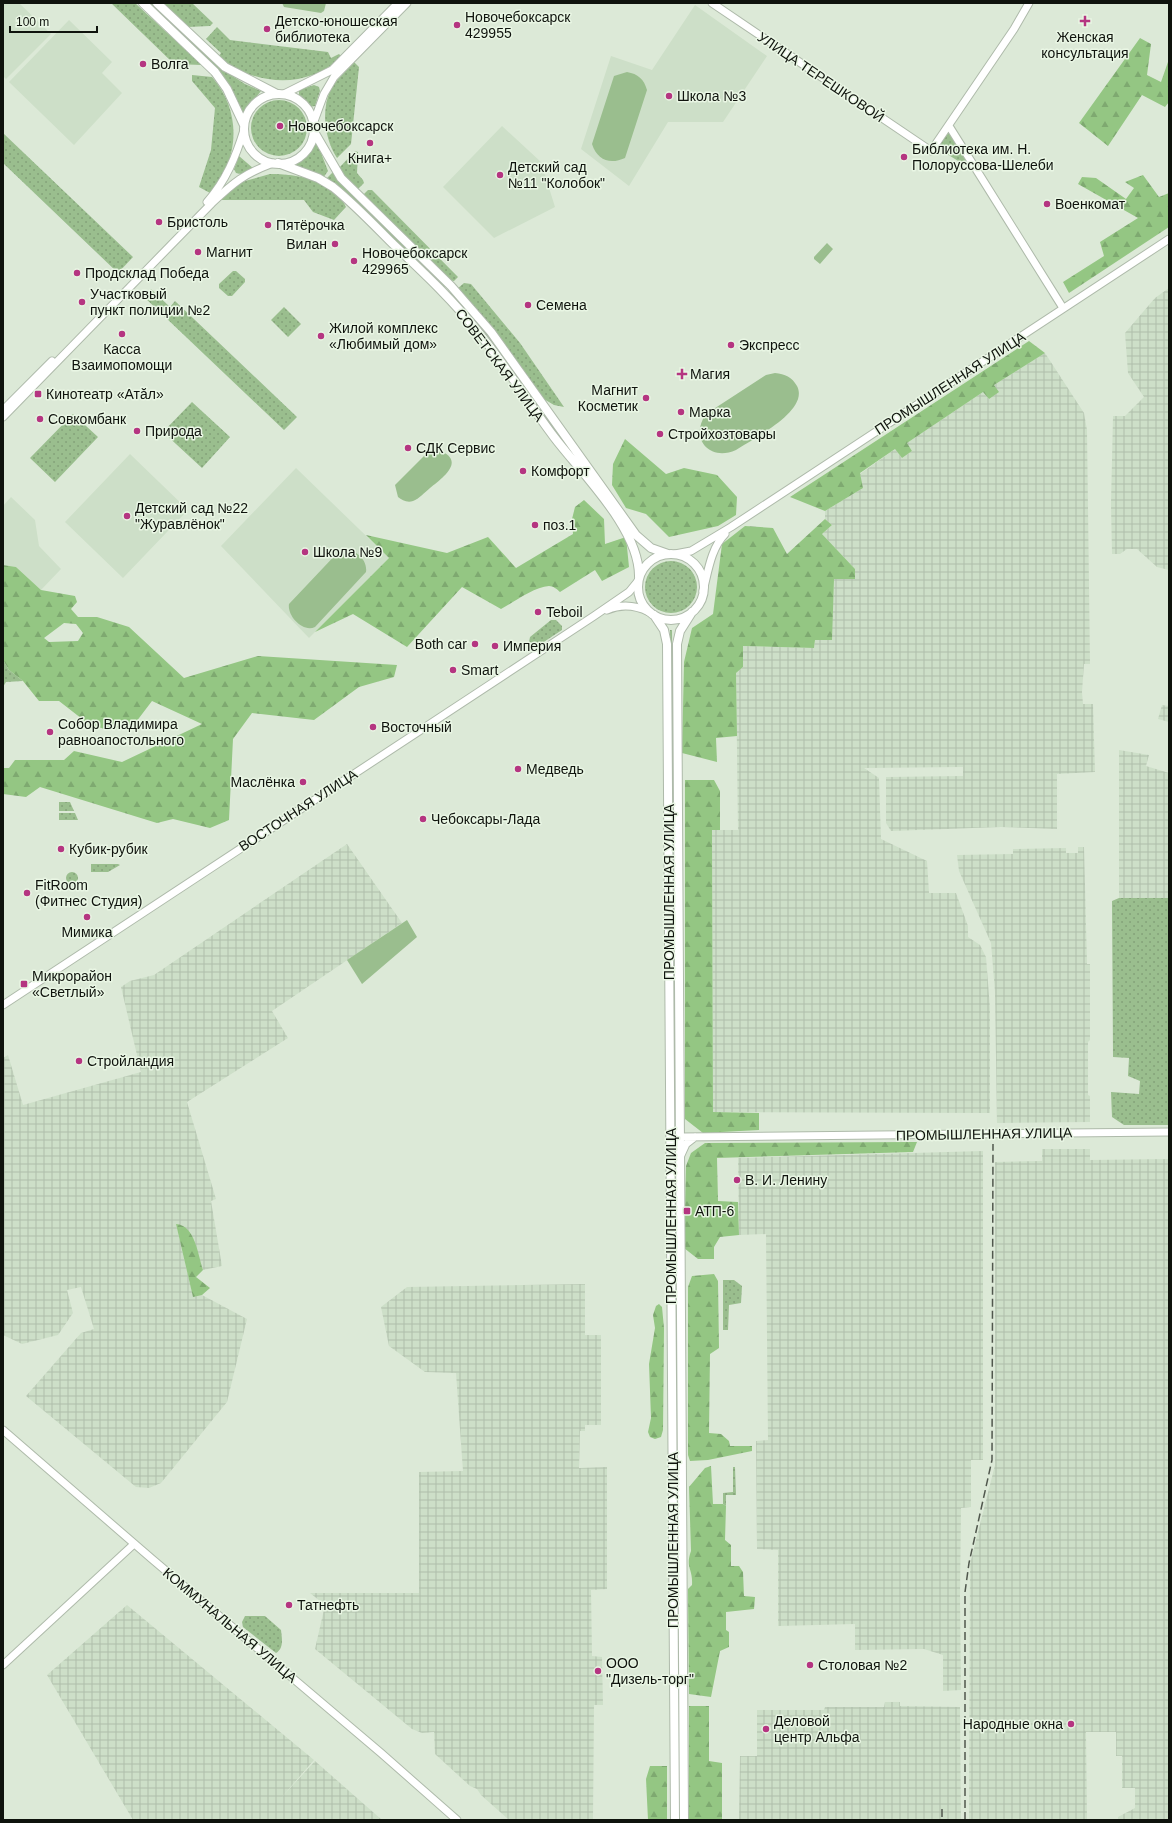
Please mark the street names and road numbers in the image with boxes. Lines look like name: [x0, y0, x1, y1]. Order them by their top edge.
street label: УЛИЦА ТЕРЕШКОВОЙ: [755, 28, 888, 125]
street label: СОВЕТСКАЯ УЛИЦА: [452, 306, 548, 425]
street label: ПРОМЫШЛЕННАЯ УЛИЦА: [872, 328, 1029, 438]
street label: ВОСТОЧНАЯ УЛИЦА: [236, 765, 361, 854]
street label: ПРОМЫШЛЕННАЯ УЛИЦА: [661, 803, 677, 980]
street label: ПРОМЫШЛЕННАЯ УЛИЦА: [896, 1124, 1073, 1144]
street label: ПРОМЫШЛЕННАЯ УЛИЦА: [663, 1127, 679, 1304]
street label: ПРОМЫШЛЕННАЯ УЛИЦА: [665, 1451, 681, 1628]
street label: КОММУНАЛЬНАЯ УЛИЦА: [160, 1564, 301, 1686]

